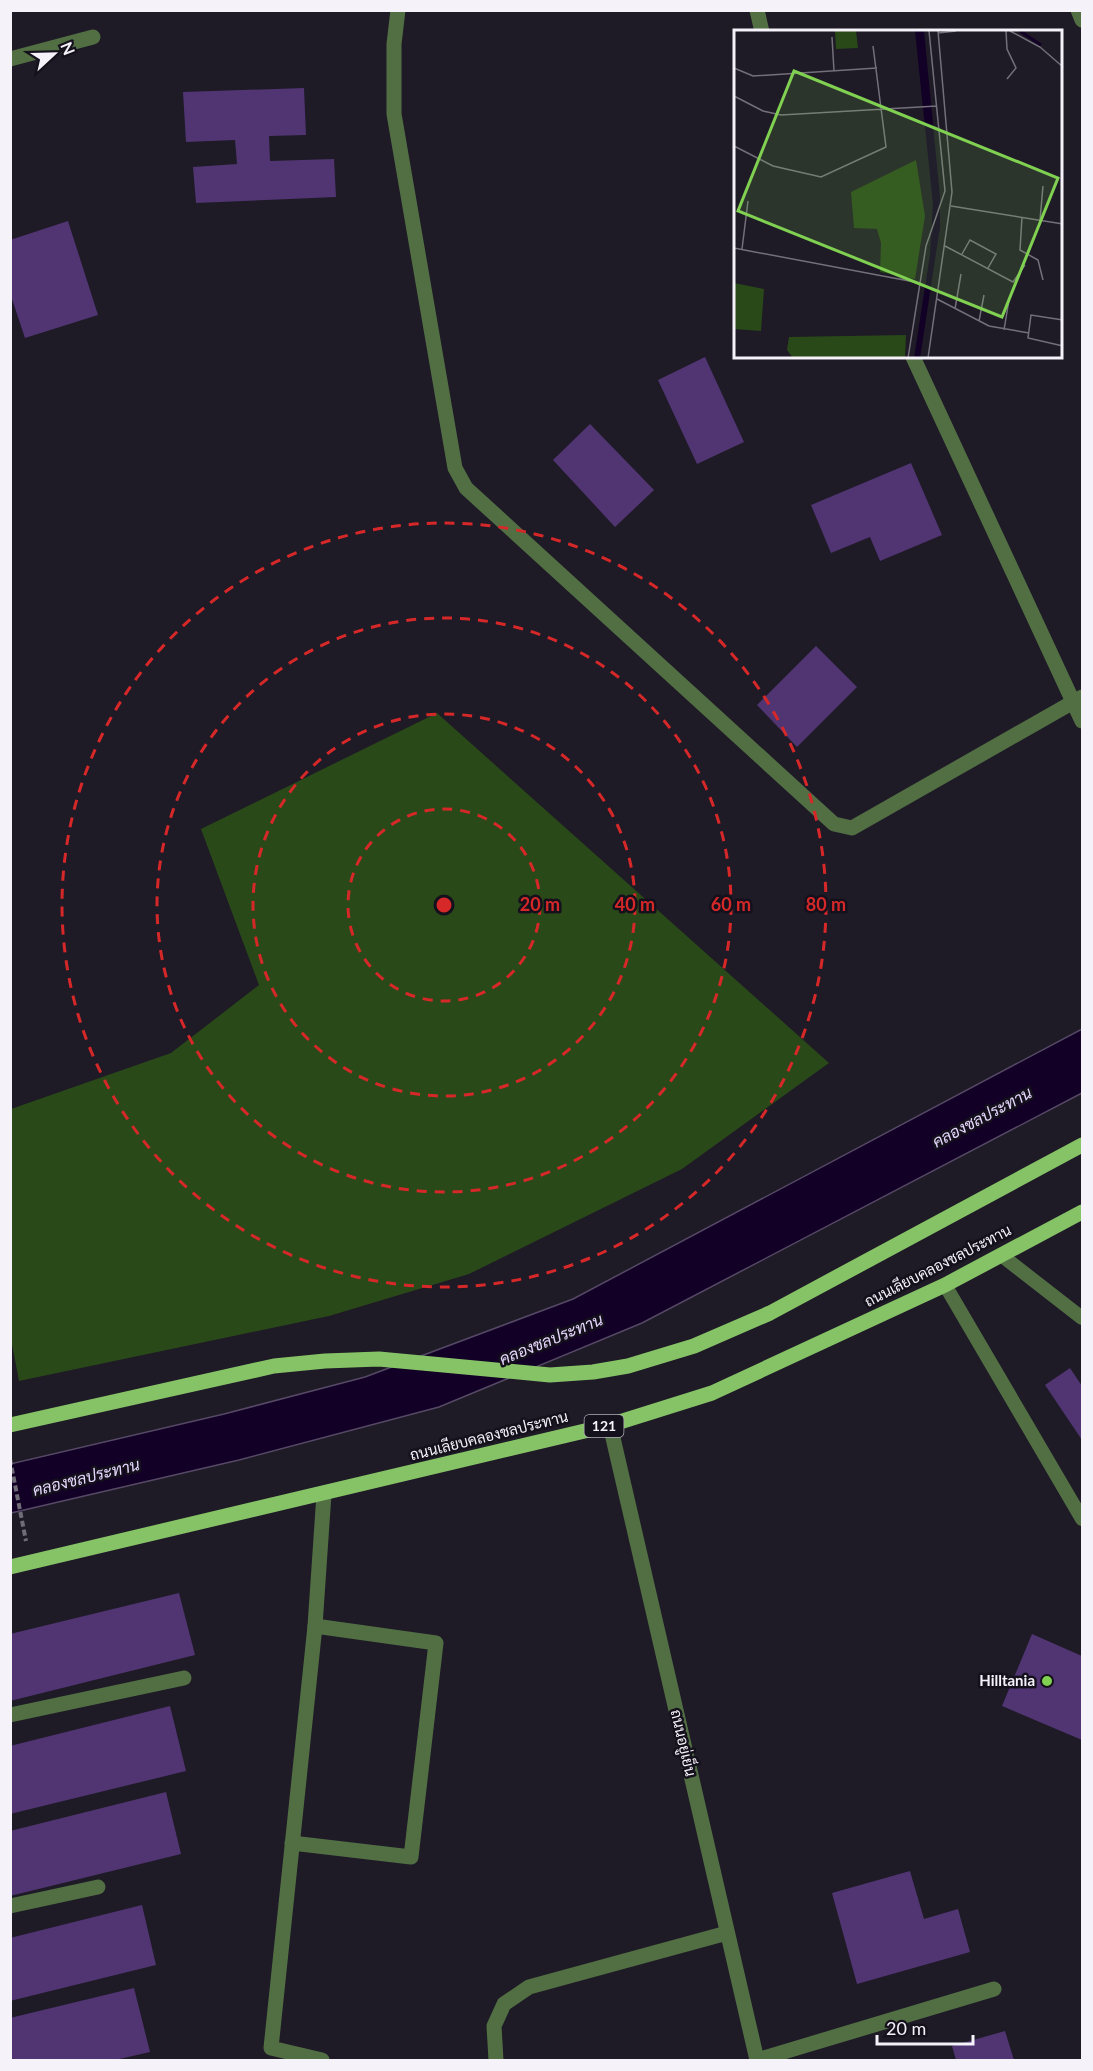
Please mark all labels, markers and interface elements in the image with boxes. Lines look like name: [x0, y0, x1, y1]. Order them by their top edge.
north arrow: [24, 24, 84, 84]
inset map: [734, 30, 1063, 358]
text: N: [57, 39, 79, 57]
text: 20 m: [520, 893, 560, 915]
text: 40 m: [615, 893, 655, 915]
text: 60 m: [711, 893, 751, 915]
text: 80 m: [806, 893, 846, 915]
centre of rings: [434, 895, 454, 915]
water label: คลองชลประทาน: [929, 1082, 1035, 1151]
street label: ถนนเลียบคลองชลประทาน: [861, 1220, 1014, 1310]
water label: คลองชลประทาน: [496, 1309, 605, 1368]
street label: ถนนเลียบคลองชลประทาน: [408, 1407, 570, 1463]
road number: 121: [584, 1415, 624, 1437]
water label: คลองชลประทาน: [30, 1454, 141, 1499]
place label: Hilltania: [979, 1671, 1035, 1689]
marker: Hilltania: [1040, 1674, 1054, 1688]
street label: ถนนอยู่เย็น: [666, 1707, 701, 1778]
scale bar: [877, 2008, 973, 2046]
text: 20 m: [886, 2017, 926, 2039]

